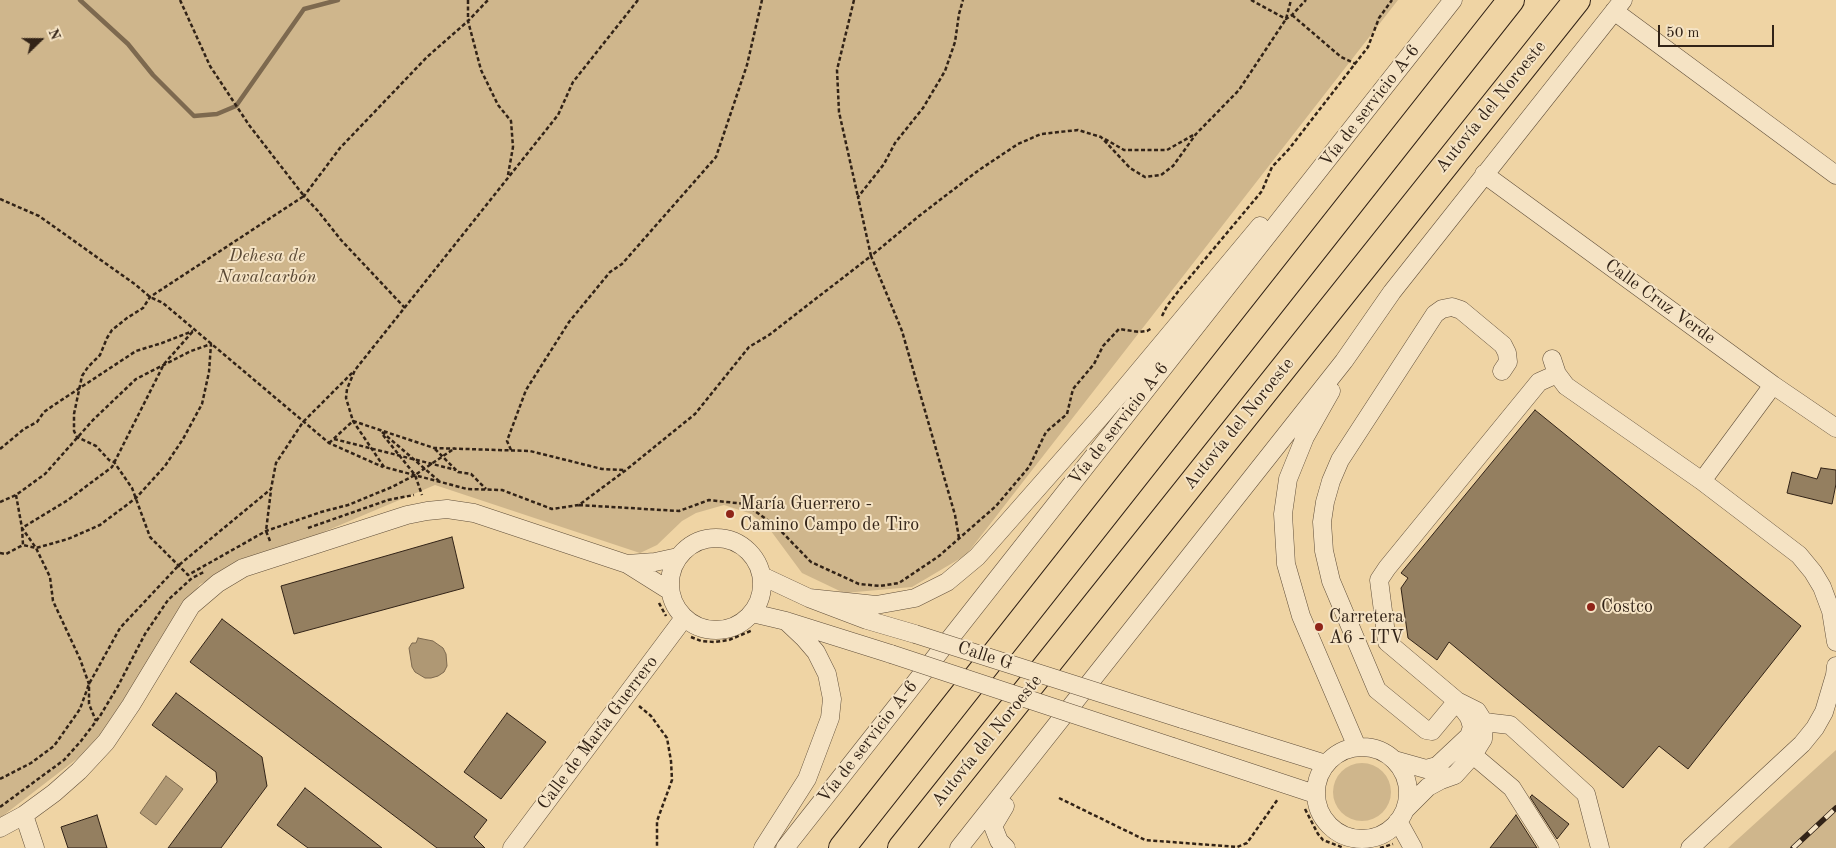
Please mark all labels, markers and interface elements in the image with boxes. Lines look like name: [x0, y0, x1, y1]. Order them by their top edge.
north arrow: [15, 15, 65, 65]
scale bar: [1661, 15, 1777, 47]
text: 50 m: [1666, 26, 1700, 41]
text: N: [45, 27, 62, 42]
street label: Autovía del Noroeste: [1431, 37, 1551, 177]
street label: Vía de servicio A-6: [1315, 40, 1425, 172]
park label: Dehesa de Navalcarbón: [217, 245, 317, 288]
street label: Calle Cruz Verde: [1600, 255, 1720, 349]
street label: Autovía del Noroeste: [1179, 354, 1299, 494]
street label: Vía de servicio A-6: [1064, 358, 1174, 490]
place label: María Guerrero - Camino Campo de Tiro: [740, 493, 919, 536]
marker: María Guerrero - Camino Campo de Tiro: [724, 508, 736, 520]
place label: Costco: [1601, 596, 1653, 618]
marker: Costco: [1585, 601, 1597, 613]
place label: Carretera A6 - ITV: [1329, 606, 1404, 649]
marker: Carretera A6 - ITV: [1313, 621, 1325, 633]
street label: Calle G: [955, 637, 1015, 675]
street label: Calle de María Guerrero: [533, 652, 663, 814]
street label: Autovía del Noroeste: [927, 671, 1047, 811]
street label: Vía de servicio A-6: [813, 676, 923, 808]

